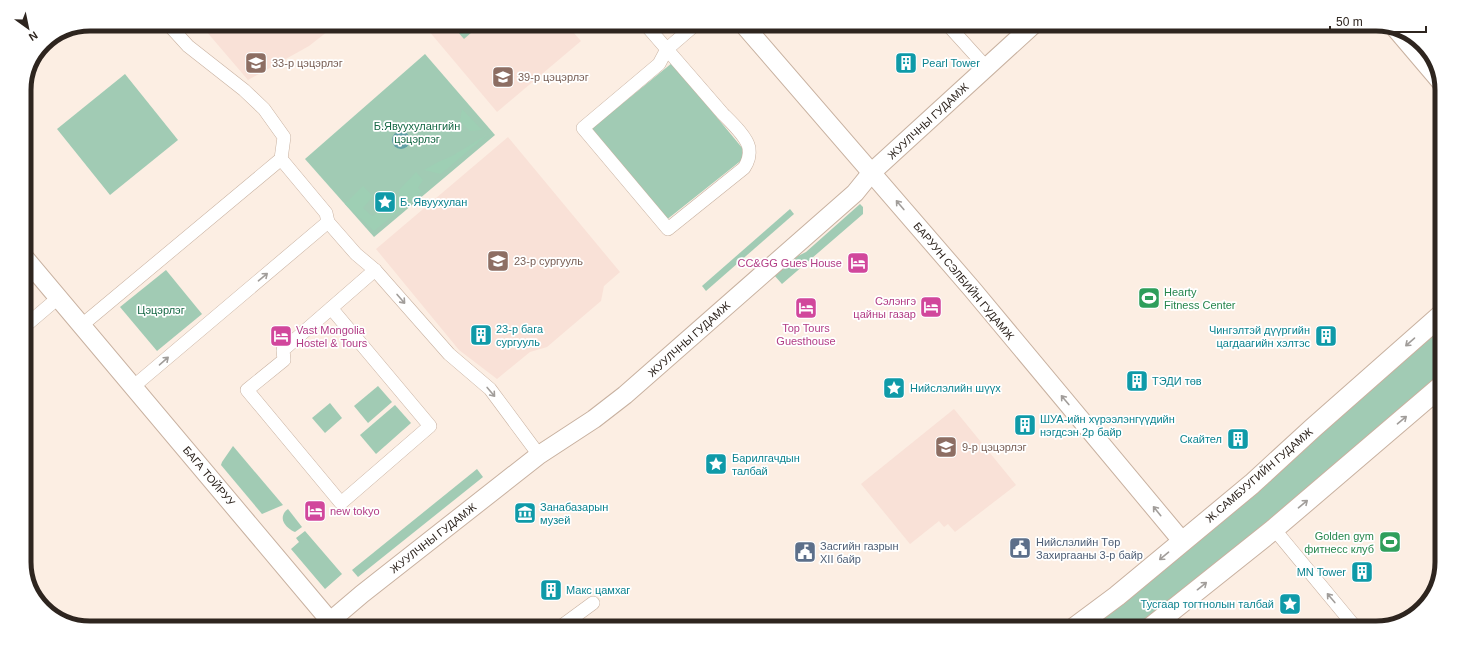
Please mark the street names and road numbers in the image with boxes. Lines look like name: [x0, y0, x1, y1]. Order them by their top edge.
street label: ЖУУЛЧНЫ ГУДАМЖ: [885, 81, 971, 161]
street label: БАРУУН СЭЛБИЙН ГУДАМЖ: [911, 220, 1017, 342]
street label: ЖУУЛЧНЫ ГУДАМЖ: [646, 299, 732, 379]
street label: Ж.САМБУУГИЙН ГУДАМЖ: [1203, 425, 1315, 525]
street label: БАГА ТОЙРУУ: [181, 444, 238, 509]
street label: ЖУУЛЧНЫ ГУДАМЖ: [388, 501, 478, 575]

